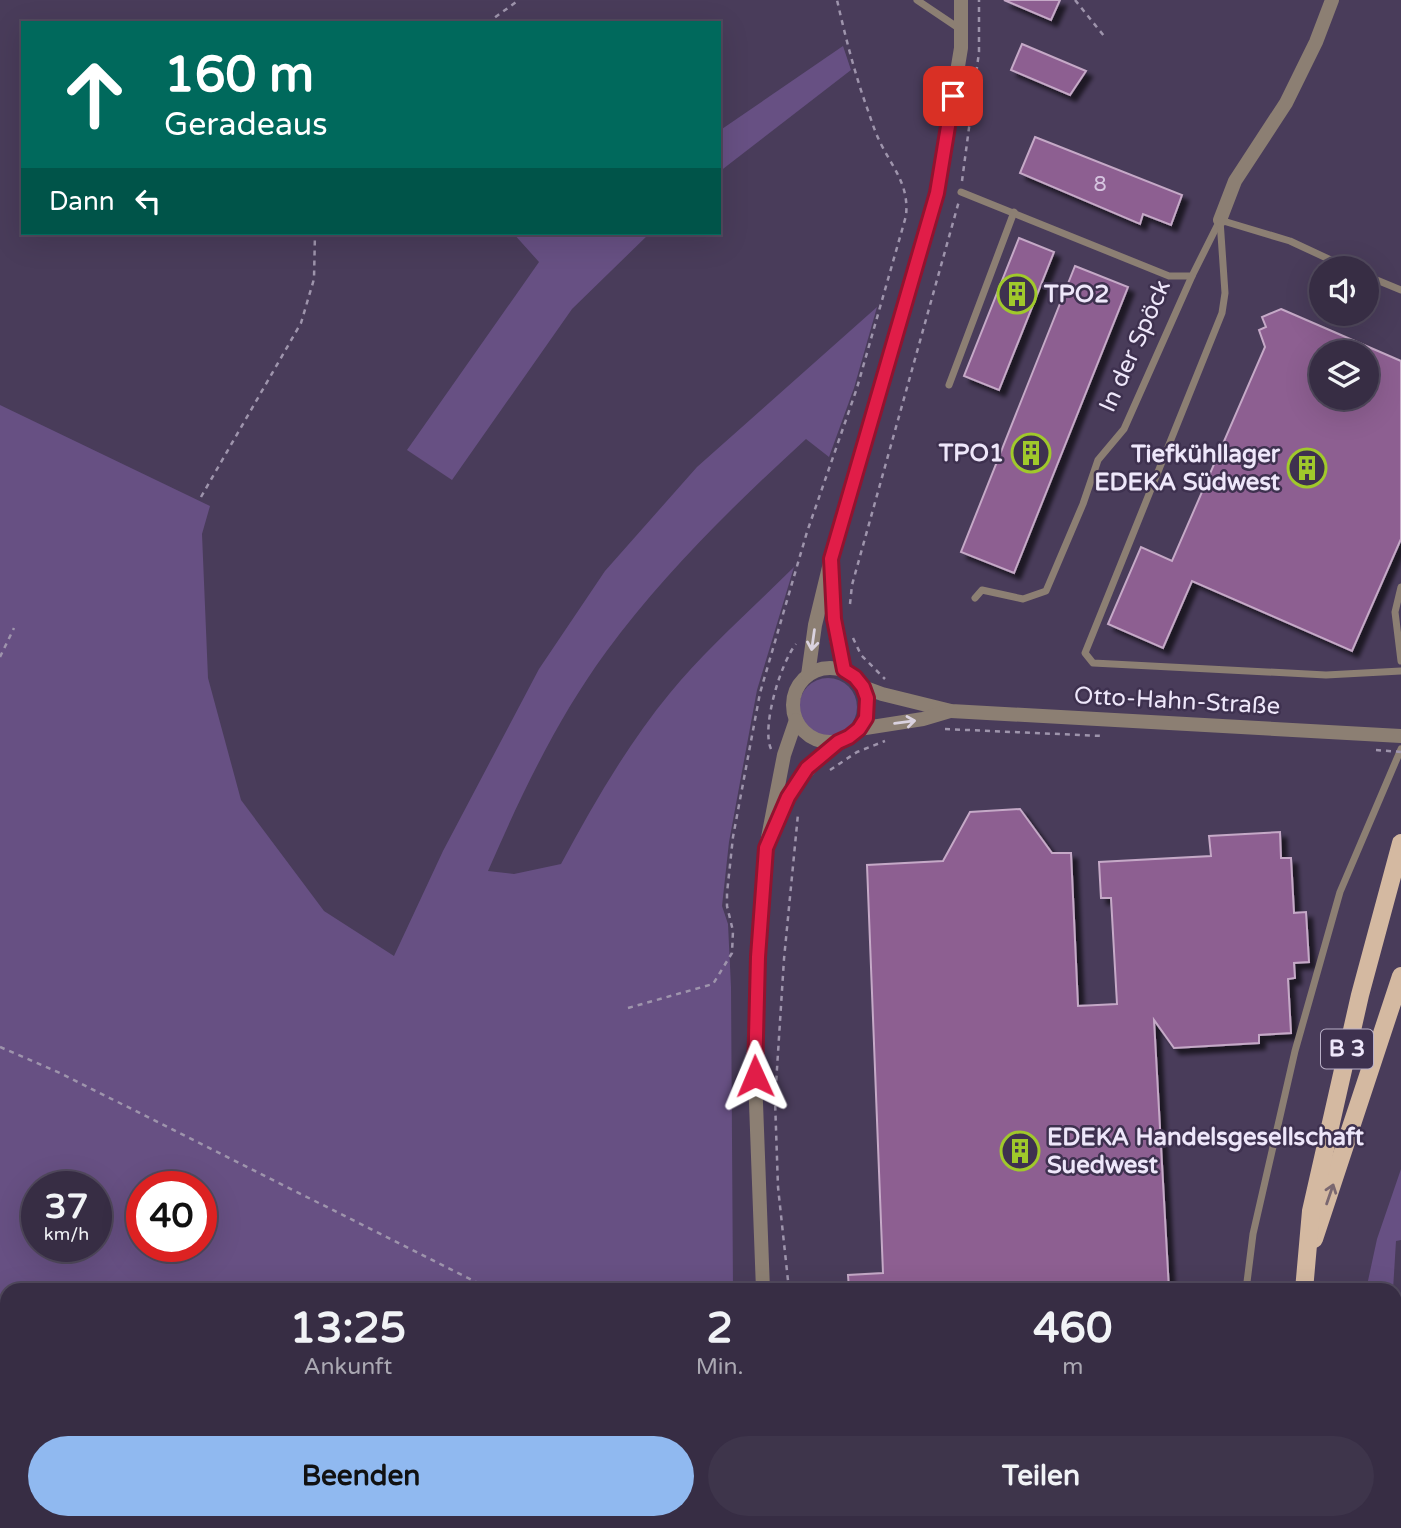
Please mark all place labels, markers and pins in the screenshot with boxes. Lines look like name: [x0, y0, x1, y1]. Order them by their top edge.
pin: [923, 66, 983, 126]
building icon: TPO2: [996, 273, 1038, 315]
place label: TPO2: [1043, 280, 1109, 309]
building icon: TPO1: [1010, 432, 1052, 474]
place label: TPO1: [938, 439, 1004, 468]
place label: Tiefkühllager EDEKA Südwest: [1094, 440, 1281, 497]
building icon: Tiefkühllager EDEKA Südwest: [1286, 447, 1328, 489]
place label: EDEKA Handelsgesellschaft Suedwest: [1047, 1123, 1365, 1180]
building icon: EDEKA Handelsgesellschaft Suedwest: [999, 1130, 1041, 1172]

